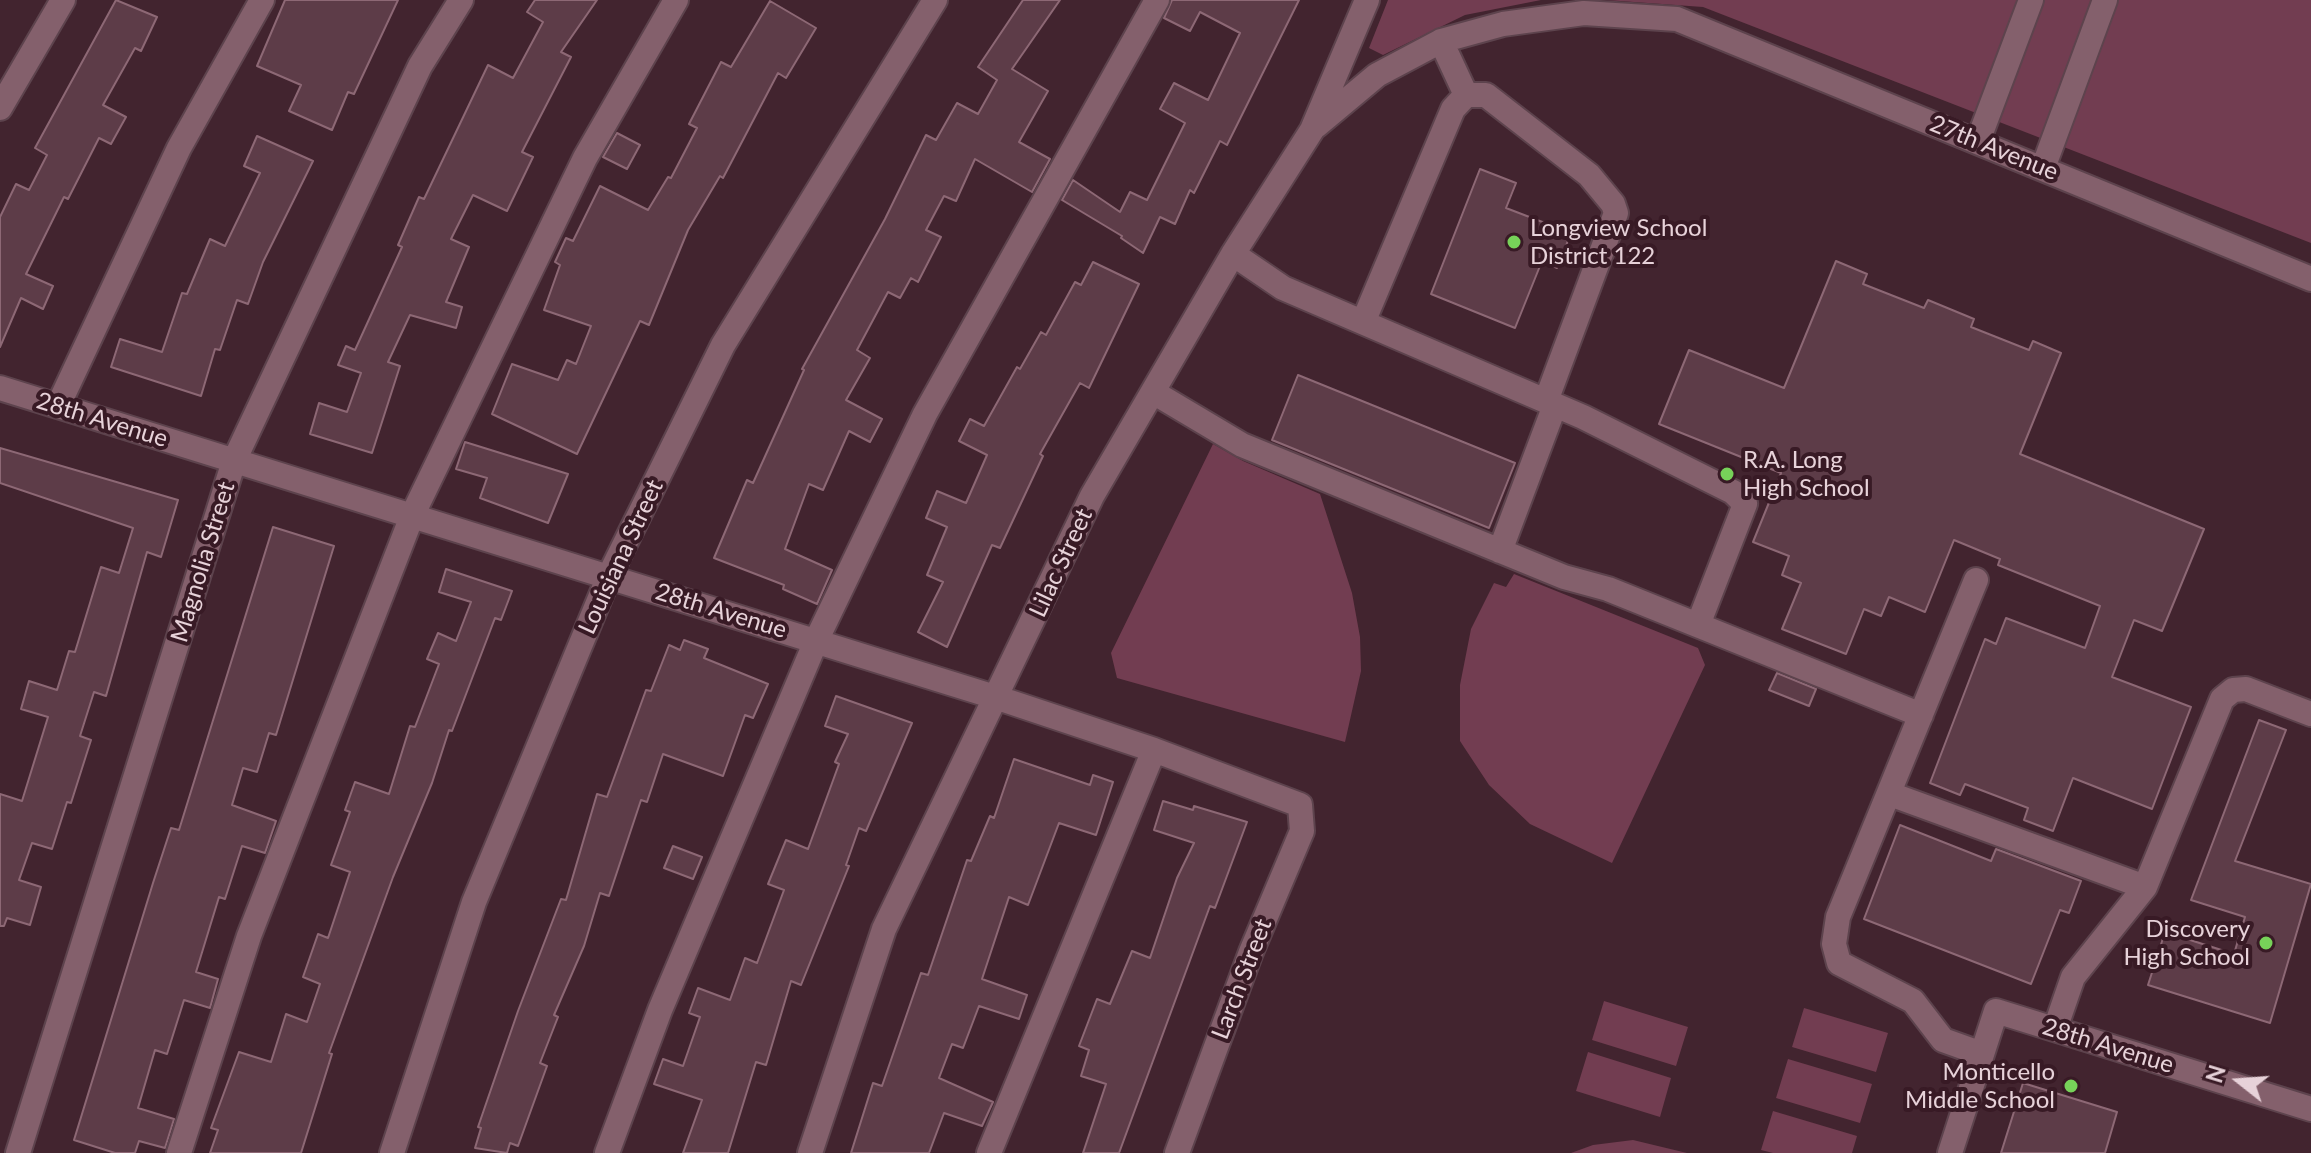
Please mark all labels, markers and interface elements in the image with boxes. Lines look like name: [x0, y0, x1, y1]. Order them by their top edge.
street label: 27th Avenue: [1926, 109, 2062, 187]
place label: Longview School District 122: [1530, 214, 1707, 270]
marker: Longview School District 122: [1505, 233, 1523, 251]
street label: 28th Avenue: [33, 386, 171, 454]
place label: R.A. Long High School: [1743, 446, 1870, 502]
marker: R.A. Long High School: [1718, 465, 1736, 483]
street label: Louisiana Street: [573, 475, 669, 639]
street label: Magnolia Street: [165, 478, 241, 646]
street label: Lilac Street: [1023, 504, 1099, 622]
street label: 28th Avenue: [652, 577, 790, 645]
street label: Larch Street: [1206, 915, 1278, 1043]
place label: Discovery High School: [2123, 915, 2250, 971]
marker: Discovery High School: [2257, 934, 2275, 952]
street label: 28th Avenue: [2039, 1012, 2177, 1080]
north arrow: [2199, 1041, 2279, 1121]
place label: Monticello Middle School: [1905, 1058, 2055, 1114]
text: N: [2200, 1062, 2231, 1086]
marker: Monticello Middle School: [2062, 1077, 2080, 1095]

